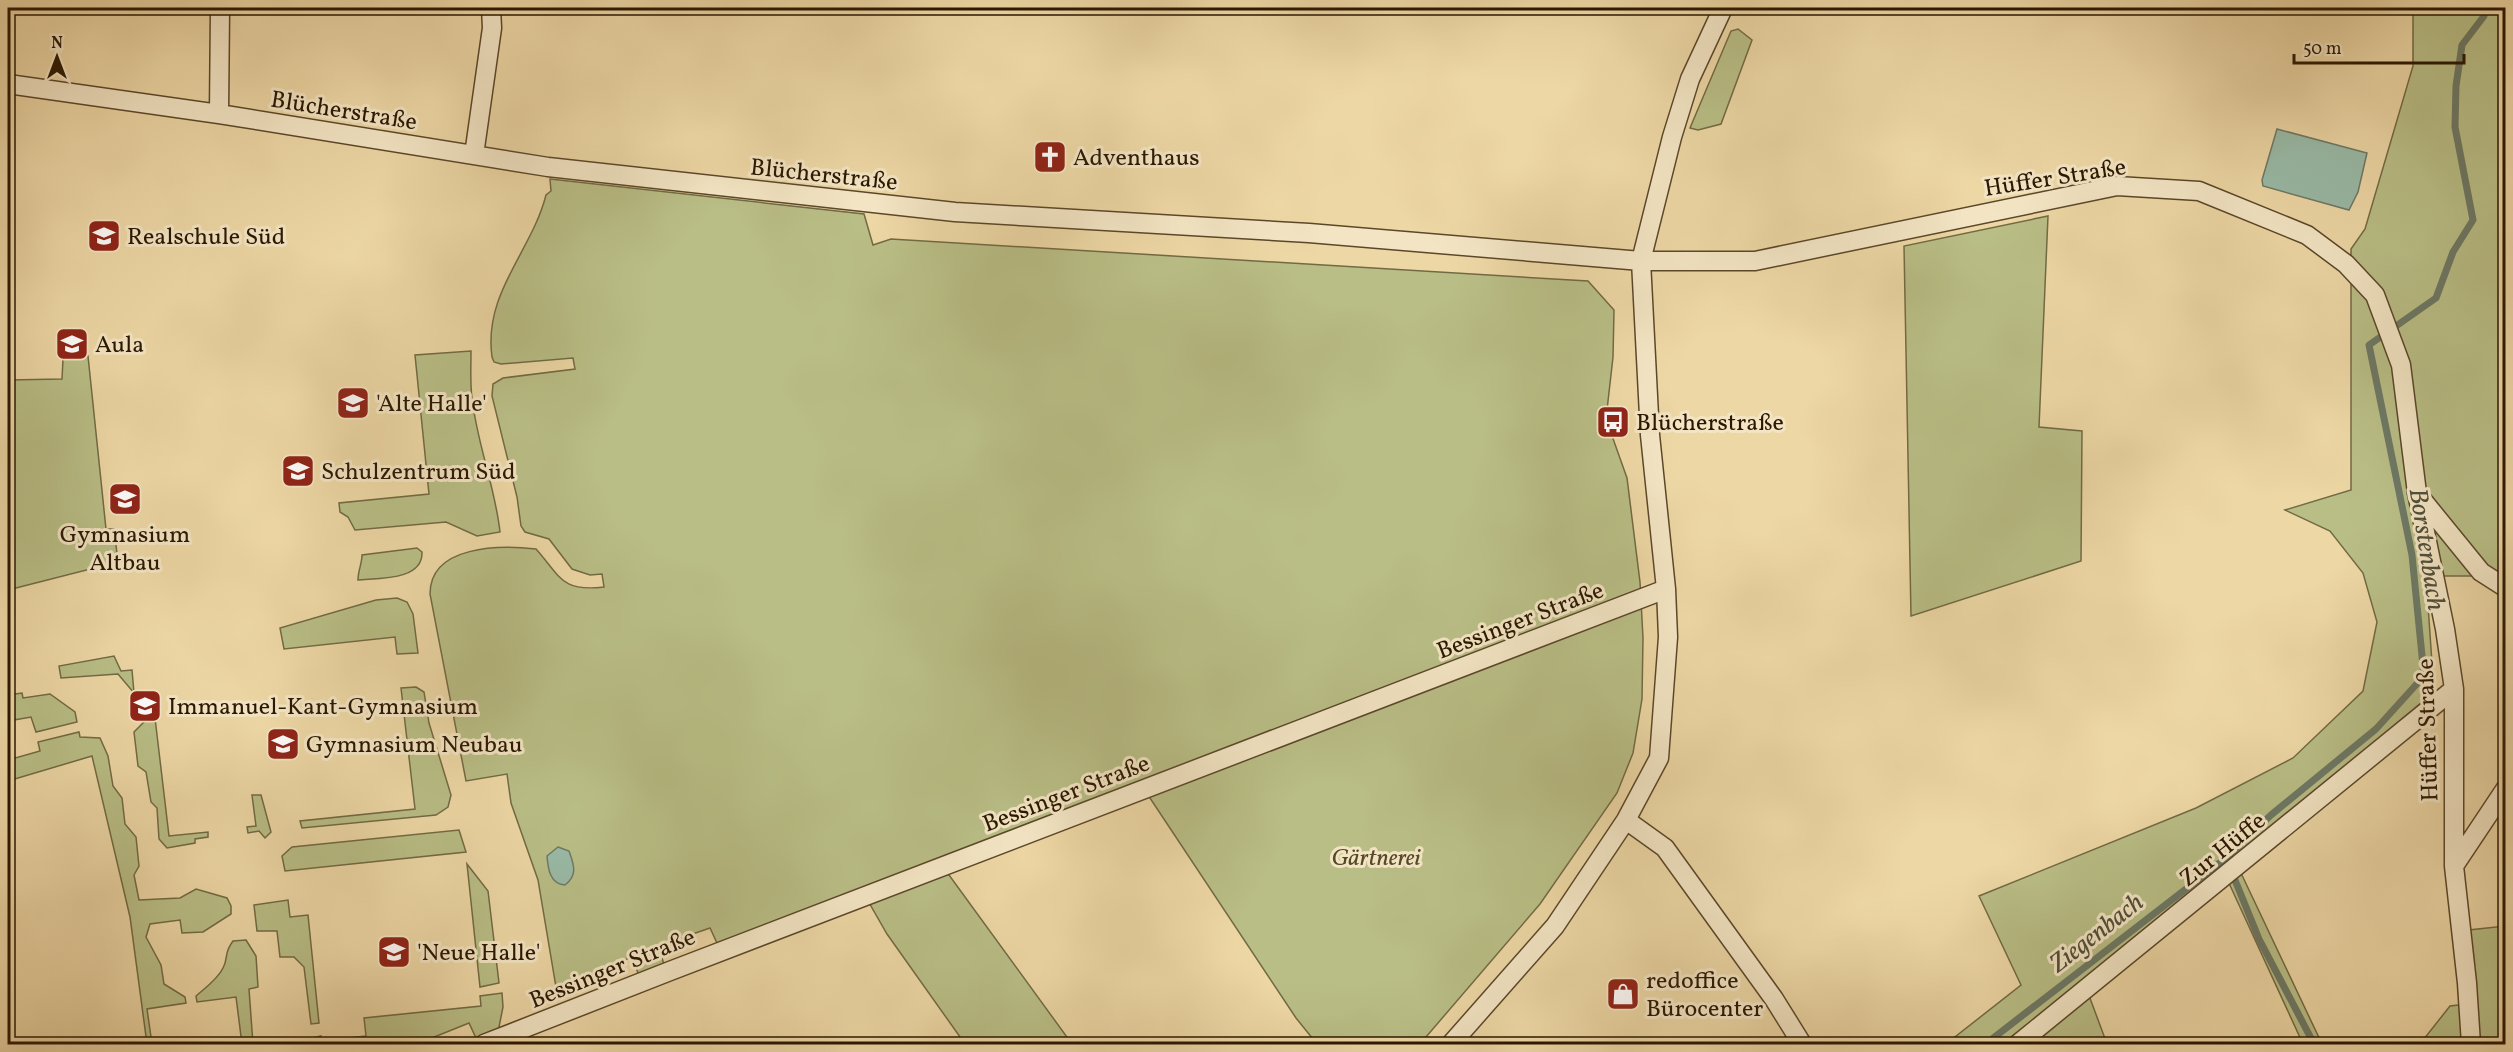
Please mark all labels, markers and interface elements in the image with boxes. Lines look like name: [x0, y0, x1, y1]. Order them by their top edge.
north arrow: [27, 27, 87, 87]
scale bar: [2294, 27, 2464, 65]
text: N: [51, 33, 63, 55]
text: 50 m: [2303, 37, 2342, 62]
street label: Blücherstraße: [268, 84, 419, 140]
church icon: Adventhaus: [1032, 139, 1068, 175]
place label: Adventhaus: [1073, 142, 1200, 176]
street label: Blücherstraße: [748, 151, 899, 201]
street label: Hüffer Straße: [1982, 151, 2129, 207]
school or university icon: Realschule Süd: [86, 218, 122, 254]
place label: Realschule Süd: [127, 221, 285, 255]
school or university icon: Aula: [54, 326, 90, 362]
place label: Aula: [95, 329, 144, 363]
school or university icon: 'Alte Halle': [335, 385, 371, 421]
place label: 'Alte Halle': [376, 388, 487, 422]
bus stop icon: Blücherstraße: [1595, 404, 1631, 440]
place label: Blücherstraße: [1636, 407, 1784, 441]
school or university icon: Schulzentrum Süd: [280, 453, 316, 489]
place label: Schulzentrum Süd: [321, 456, 516, 490]
school or university icon: Gymnasium Altbau: [107, 481, 143, 517]
water label: Borstenbach: [2399, 485, 2453, 613]
place label: Gymnasium Altbau: [60, 519, 190, 581]
street label: Bessinger Straße: [1432, 574, 1609, 669]
street label: Hüffer Straße: [2410, 658, 2448, 802]
school or university icon: Immanuel-Kant-Gymnasium: [127, 688, 163, 724]
place label: Immanuel-Kant-Gymnasium: [168, 691, 478, 725]
school or university icon: Gymnasium Neubau: [265, 726, 301, 762]
place label: Gymnasium Neubau: [306, 729, 522, 763]
street label: Bessinger Straße: [978, 747, 1155, 842]
street label: Zur Hüffe: [2173, 805, 2274, 896]
park label: Gärtnerei: [1332, 842, 1422, 876]
water label: Ziegenbach: [2042, 885, 2152, 982]
street label: Bessinger Straße: [525, 921, 701, 1019]
school or university icon: 'Neue Halle': [376, 934, 412, 970]
place label: 'Neue Halle': [417, 937, 540, 971]
place label: redoffice Bürocenter: [1646, 965, 1763, 1027]
shop icon: redoffice Bürocenter: [1605, 976, 1641, 1012]

